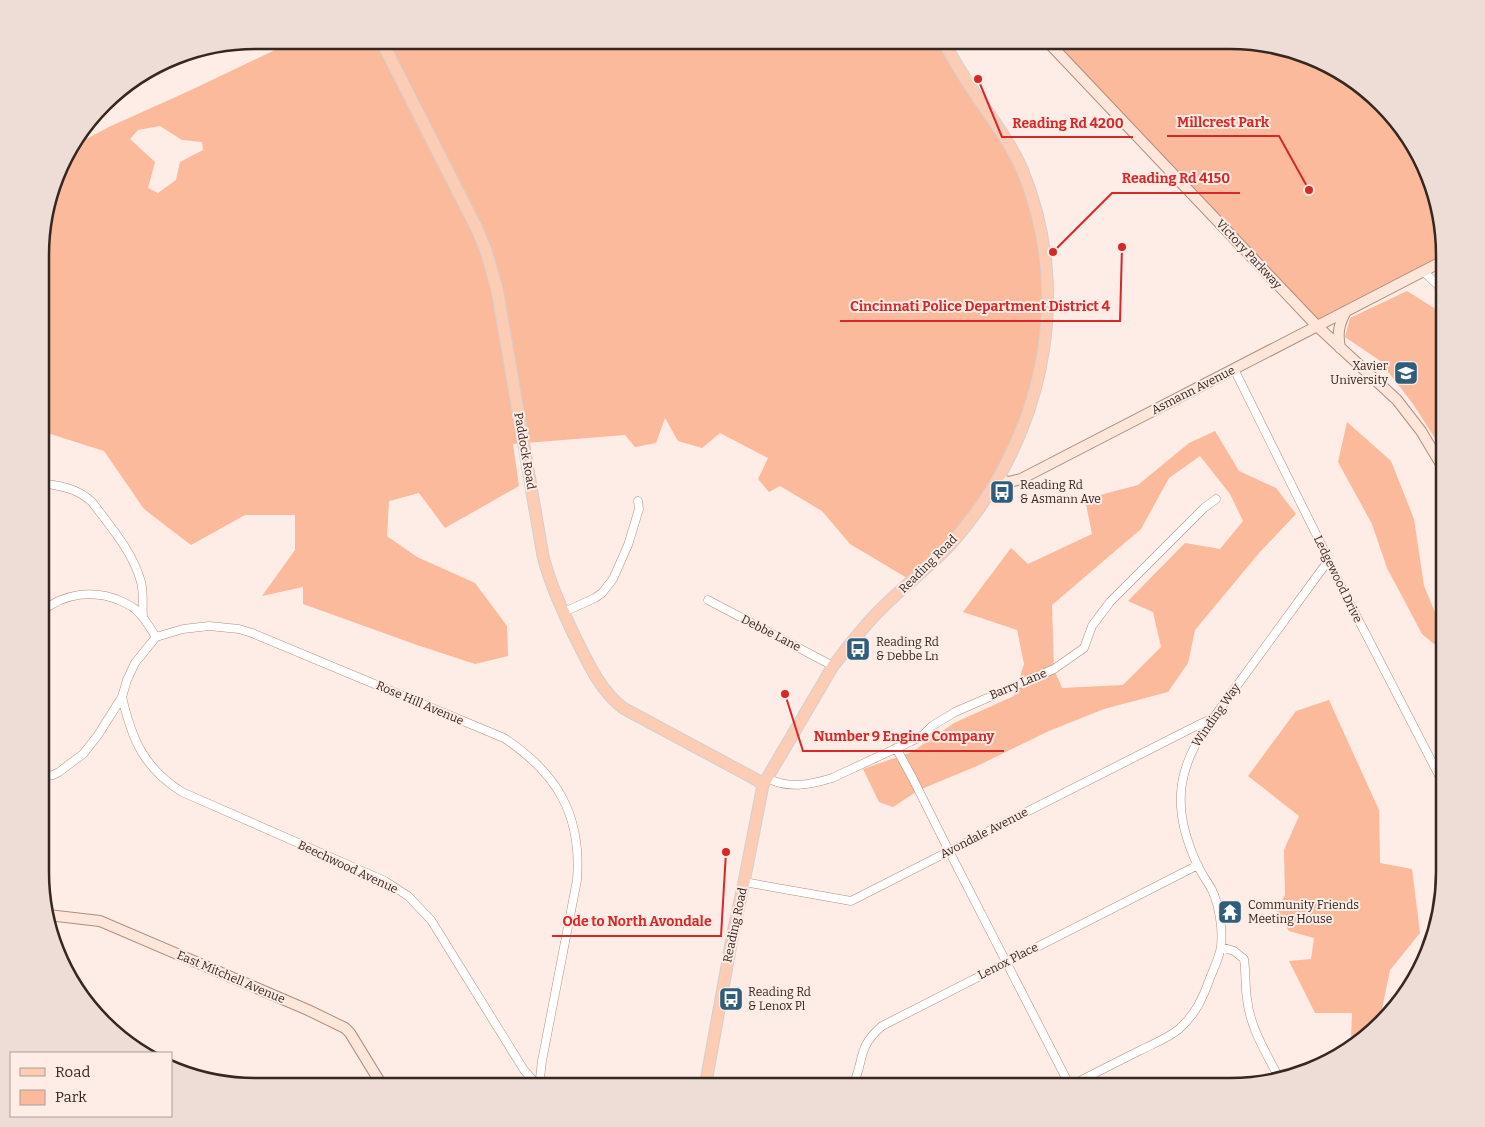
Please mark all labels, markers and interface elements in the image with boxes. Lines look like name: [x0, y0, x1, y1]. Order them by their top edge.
callout: Millcrest Park: [1167, 107, 1279, 136]
callout: Reading Rd 4200: [1002, 108, 1133, 137]
text: Millcrest Park: [1177, 114, 1270, 131]
text: Reading Rd 4200: [1012, 115, 1124, 132]
callout: Reading Rd 4150: [1112, 164, 1240, 193]
text: Reading Rd 4150: [1122, 170, 1230, 187]
street label: Victory Parkway: [1213, 216, 1285, 292]
callout: Cincinnati Police Department District 4: [840, 292, 1120, 321]
text: Cincinnati Police Department District 4: [850, 298, 1110, 315]
place label: Xavier University: [1330, 359, 1389, 387]
school or university icon: Xavier University: [1393, 360, 1419, 386]
street label: Asmann Avenue: [1149, 363, 1237, 417]
street label: Paddock Road: [511, 411, 539, 491]
place label: Reading Rd & Asmann Ave: [1020, 478, 1101, 506]
bus stop icon: Reading Rd & Asmann Ave: [989, 479, 1015, 505]
street label: Reading Road: [896, 532, 960, 596]
street label: Ledgewood Drive: [1311, 533, 1365, 625]
street label: Debbe Lane: [739, 612, 803, 654]
place label: Reading Rd & Debbe Ln: [876, 635, 939, 663]
bus stop icon: Reading Rd & Debbe Ln: [845, 636, 871, 662]
street label: Barry Lane: [987, 666, 1049, 702]
street label: Rose Hill Avenue: [374, 678, 466, 728]
street label: Winding Way: [1189, 680, 1243, 749]
callout: Number 9 Engine Company: [803, 722, 1004, 751]
text: Number 9 Engine Company: [814, 728, 994, 745]
street label: Avondale Avenue: [938, 805, 1030, 861]
street label: Beechwood Avenue: [296, 838, 400, 896]
street label: Reading Road: [720, 886, 750, 964]
place label: Community Friends Meeting House: [1248, 898, 1359, 926]
temple icon: Community Friends Meeting House: [1217, 899, 1243, 925]
callout: Ode to North Avondale: [552, 907, 721, 936]
text: Ode to North Avondale: [562, 913, 712, 930]
street label: Lenox Place: [976, 940, 1040, 982]
street label: East Mitchell Avenue: [175, 948, 287, 1006]
place label: Reading Rd & Lenox Pl: [748, 985, 811, 1013]
bus stop icon: Reading Rd & Lenox Pl: [718, 986, 744, 1012]
legend: [10, 1052, 172, 1117]
text: Road: [55, 1063, 90, 1081]
text: Park: [55, 1088, 87, 1106]

